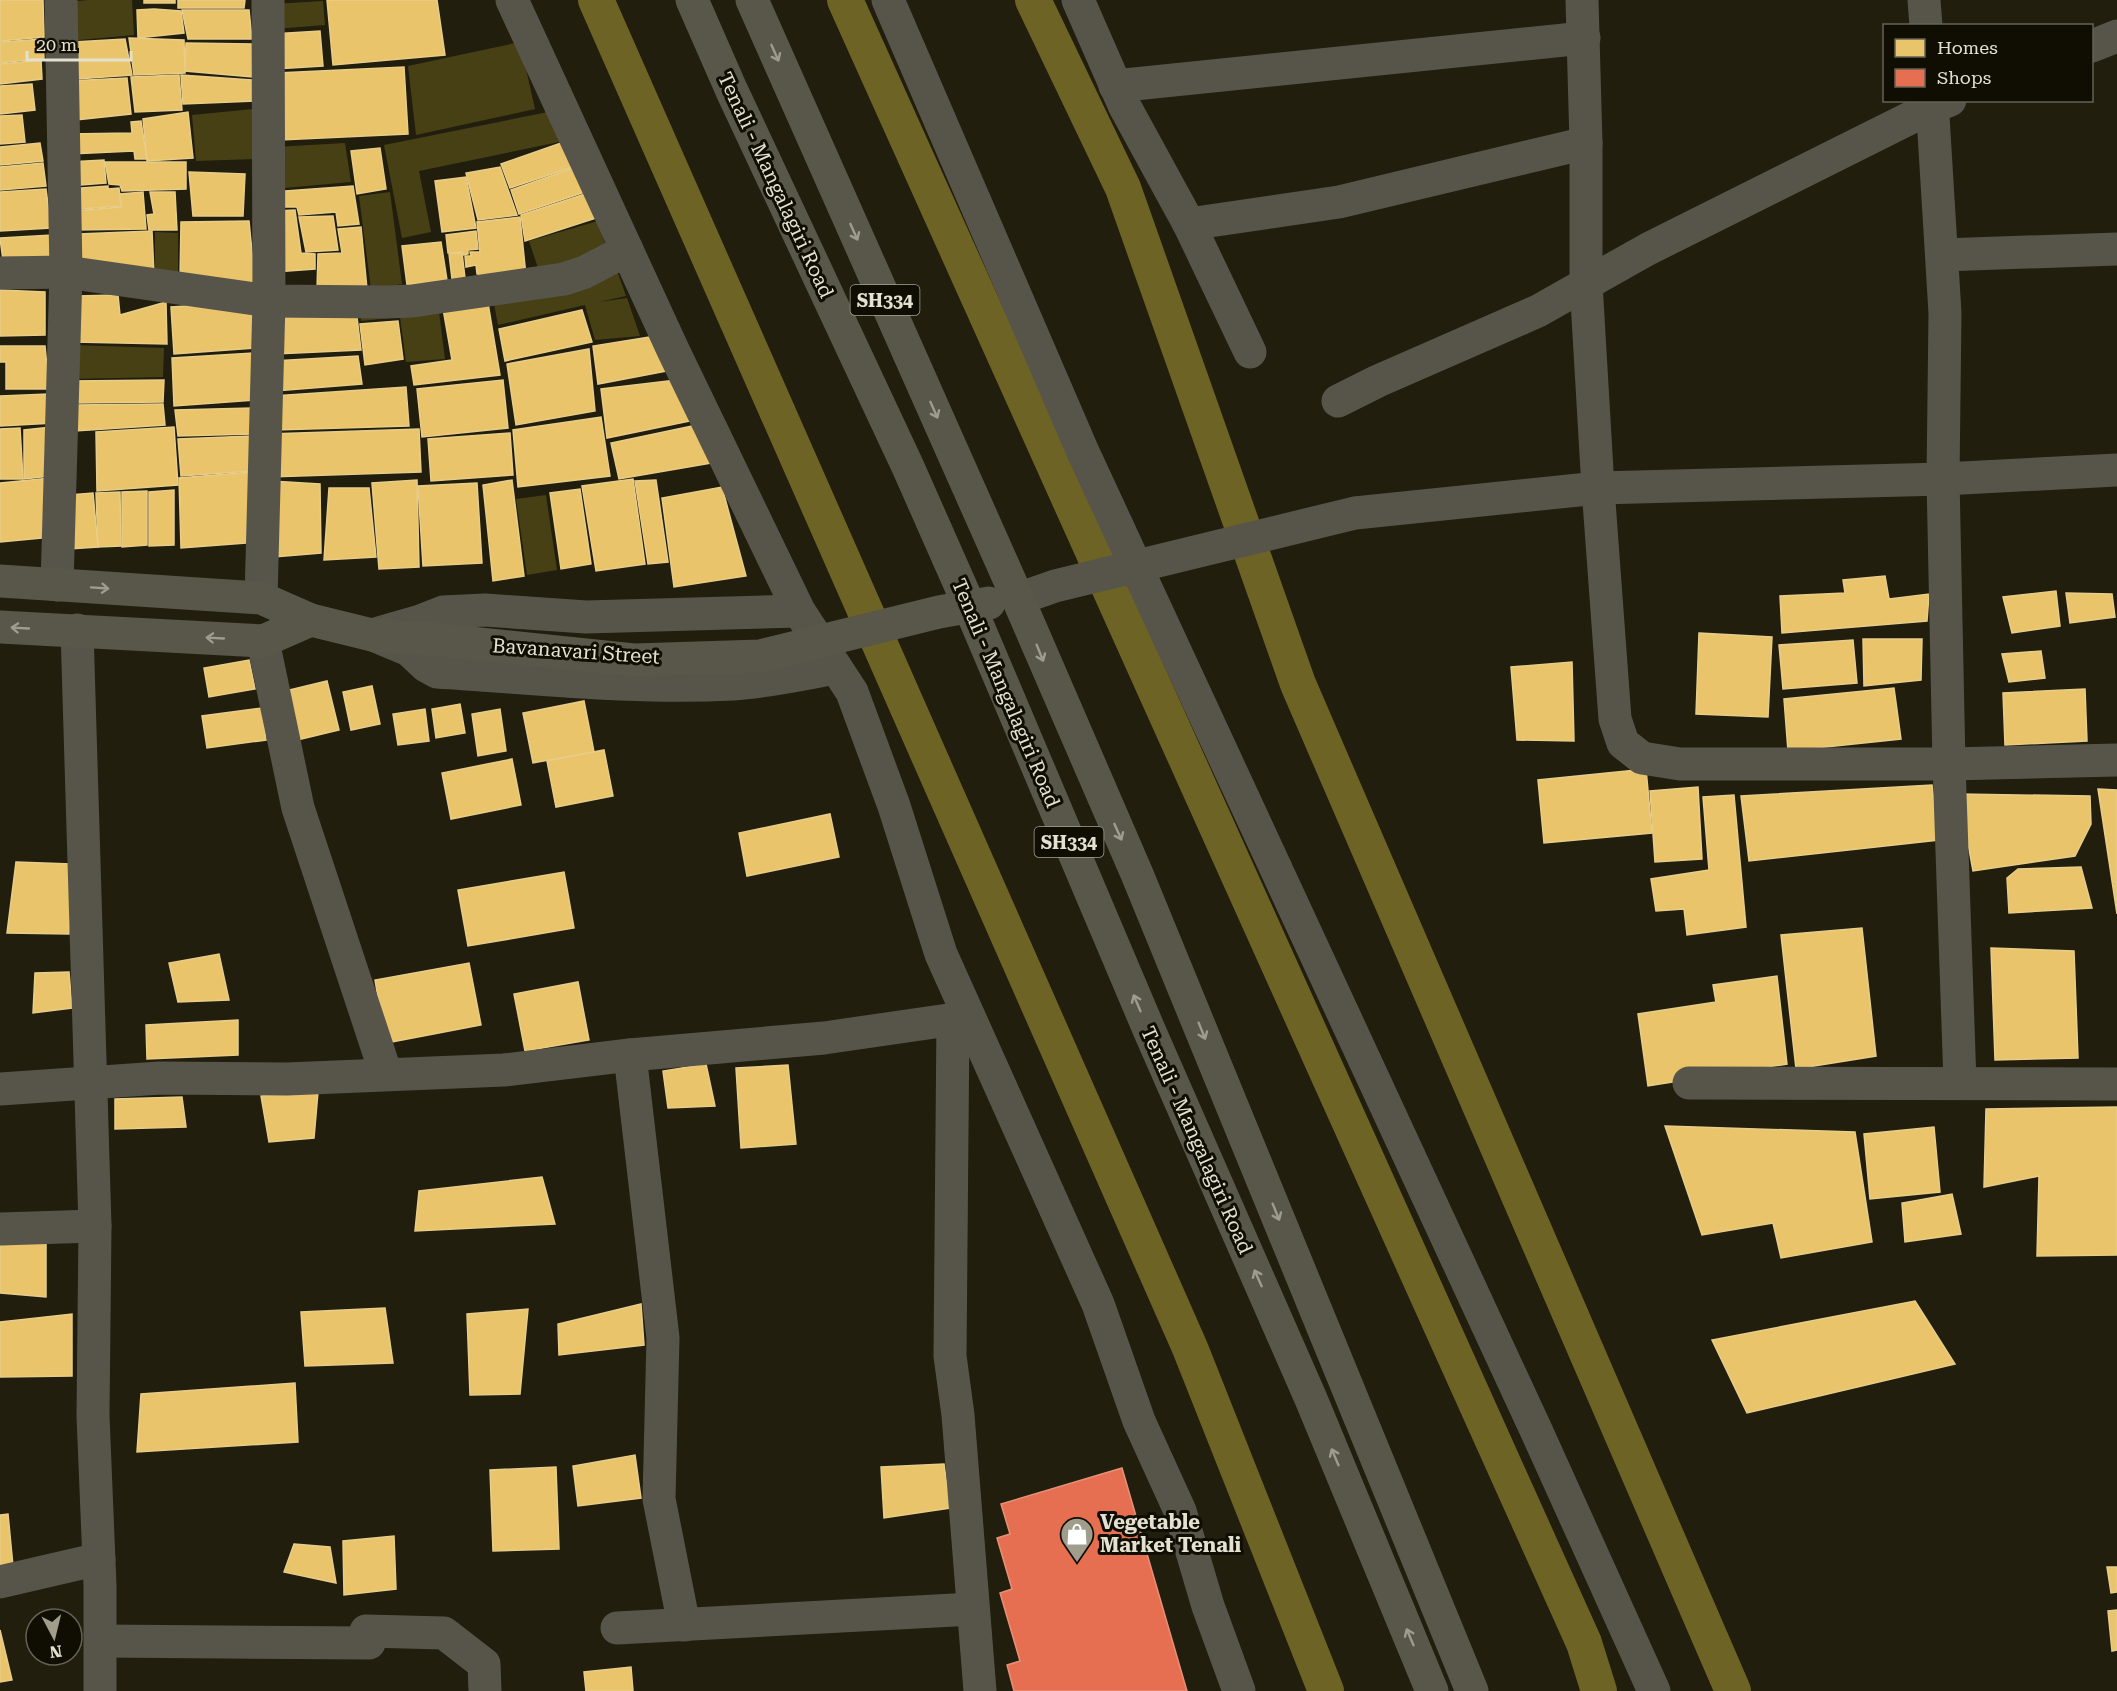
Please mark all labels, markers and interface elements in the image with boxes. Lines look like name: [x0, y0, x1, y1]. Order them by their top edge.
scale bar: [27, 24, 130, 62]
legend: [1883, 24, 2093, 102]
text: 20 m: [36, 34, 77, 55]
text: Homes: [1937, 37, 1998, 58]
one-way arrow: [770, 44, 782, 62]
text: Shops: [1937, 67, 1991, 88]
street label: Tenali - Mangalagiri Road: [713, 68, 839, 302]
one-way arrow: [849, 222, 861, 240]
road number: SH334: [850, 285, 920, 315]
one-way arrow: [929, 401, 940, 419]
street label: Tenali - Mangalagiri Road: [947, 575, 1065, 811]
one-way arrow: [90, 583, 110, 594]
one-way arrow: [11, 622, 31, 633]
one-way arrow: [206, 633, 226, 644]
street label: Bavanavari Street: [491, 633, 661, 669]
one-way arrow: [1035, 644, 1046, 662]
one-way arrow: [1114, 823, 1125, 841]
road number: SH334: [1034, 827, 1104, 857]
one-way arrow: [1131, 994, 1142, 1013]
one-way arrow: [1197, 1022, 1208, 1040]
street label: Tenali - Mangalagiri Road: [1136, 1023, 1258, 1258]
one-way arrow: [1271, 1202, 1282, 1220]
one-way arrow: [1251, 1269, 1263, 1287]
one-way arrow: [1329, 1448, 1340, 1466]
place label: Vegetable Market Tenali: [1100, 1510, 1242, 1557]
shop icon: Vegetable Market Tenali: [1059, 1516, 1095, 1563]
north arrow: [24, 1607, 84, 1667]
one-way arrow: [1404, 1628, 1415, 1646]
text: N: [48, 1641, 63, 1662]

